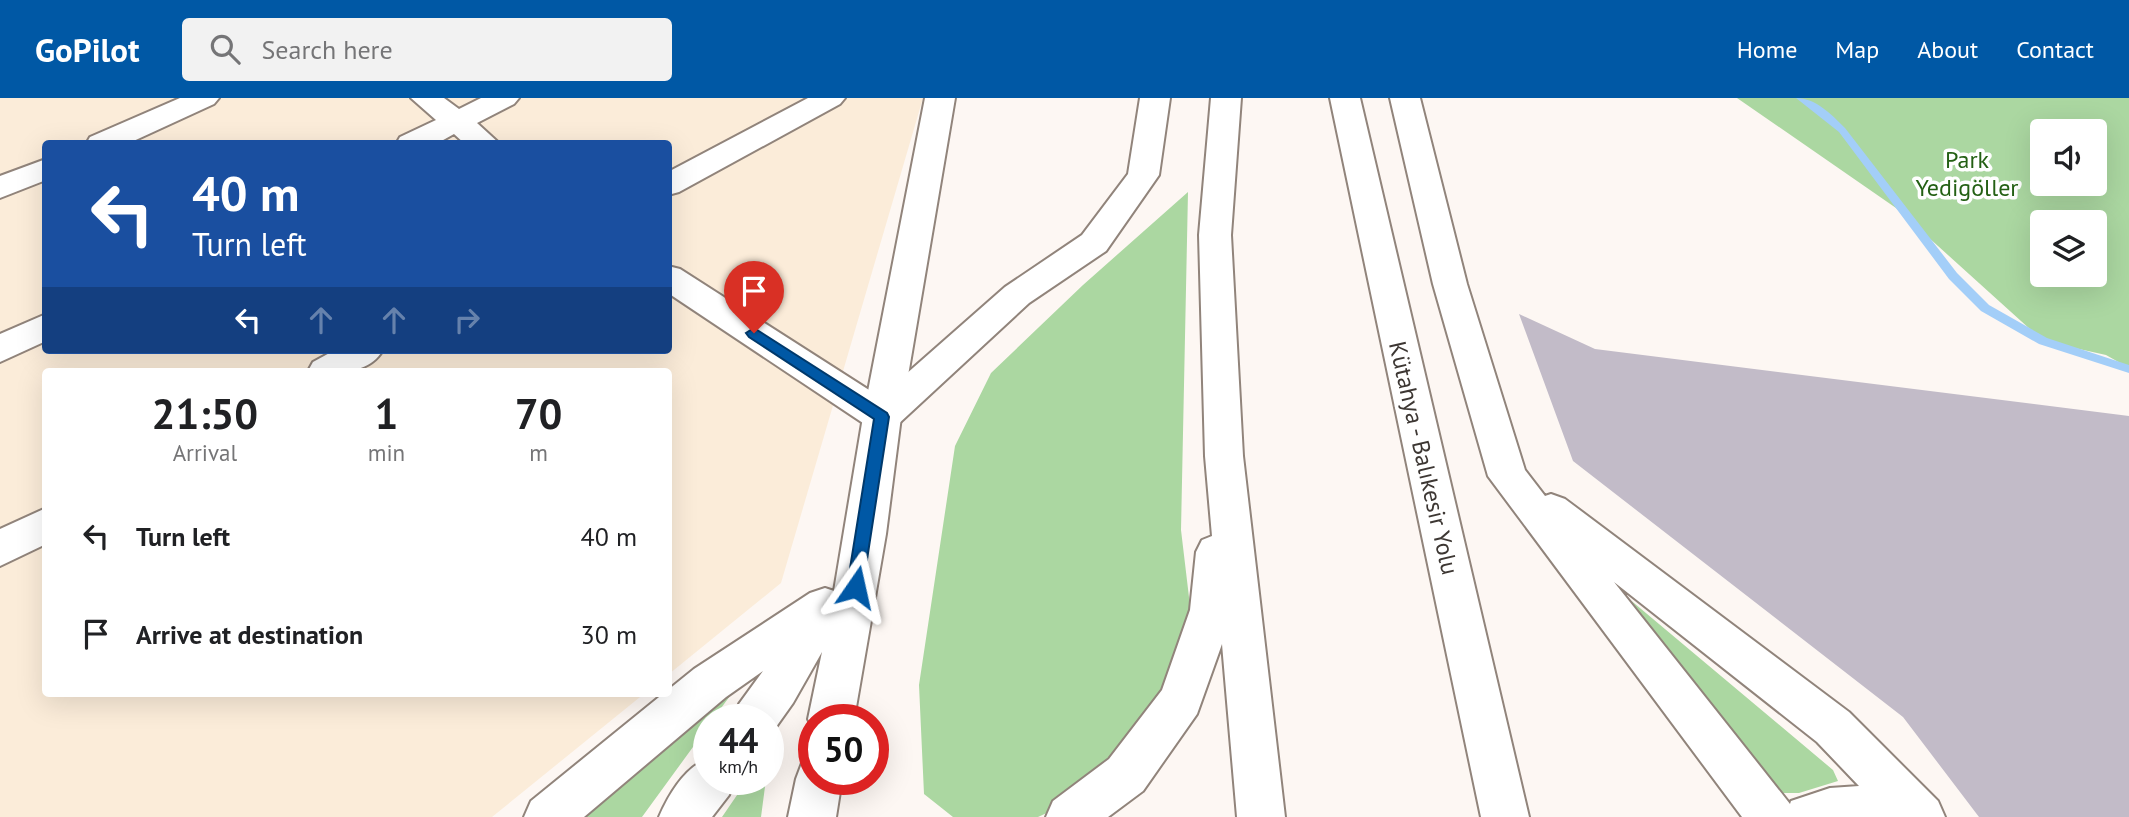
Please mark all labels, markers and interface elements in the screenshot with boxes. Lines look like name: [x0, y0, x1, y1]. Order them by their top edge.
search box: [182, 18, 672, 81]
text: GoPilot: [35, 28, 140, 71]
icon: search: [206, 30, 244, 68]
text: Search here: [262, 33, 393, 66]
text: Home: [1737, 34, 1797, 65]
text: Map: [1835, 34, 1879, 65]
text: About: [1917, 34, 1978, 65]
text: Contact: [2016, 34, 2094, 65]
map controls: [2030, 119, 2107, 287]
button: sound: [2030, 119, 2107, 196]
park label: Park Yedigöller: [1915, 144, 2019, 203]
text: 40 m: [192, 161, 299, 225]
icon: left: [77, 168, 168, 259]
button: layers: [2030, 210, 2107, 287]
text: Turn left: [192, 223, 307, 265]
pin: [724, 261, 784, 333]
icon: arrive: [735, 272, 773, 310]
icon: left: [229, 301, 267, 339]
icon: ahead: [302, 301, 340, 339]
icon: ahead: [375, 301, 413, 339]
icon: right: [448, 301, 486, 339]
street label: Kütahya - Balıkesir Yolu: [1382, 338, 1466, 578]
text: 21:50: [152, 386, 258, 441]
text: 1: [375, 386, 398, 441]
text: 70: [515, 386, 562, 441]
text: Arrival: [173, 438, 237, 467]
text: min: [368, 438, 405, 467]
text: m: [529, 438, 548, 467]
icon: left: [77, 517, 115, 555]
text: Turn left: [136, 520, 230, 553]
text: 40 m: [581, 520, 637, 553]
position arrow: [819, 550, 893, 624]
icon: arrive: [77, 615, 115, 653]
text: Arrive at destination: [136, 618, 363, 651]
text: 30 m: [581, 618, 637, 651]
speed limit sign: 50: [798, 704, 889, 795]
text: 44: [719, 717, 758, 763]
text: km/h: [719, 755, 758, 778]

